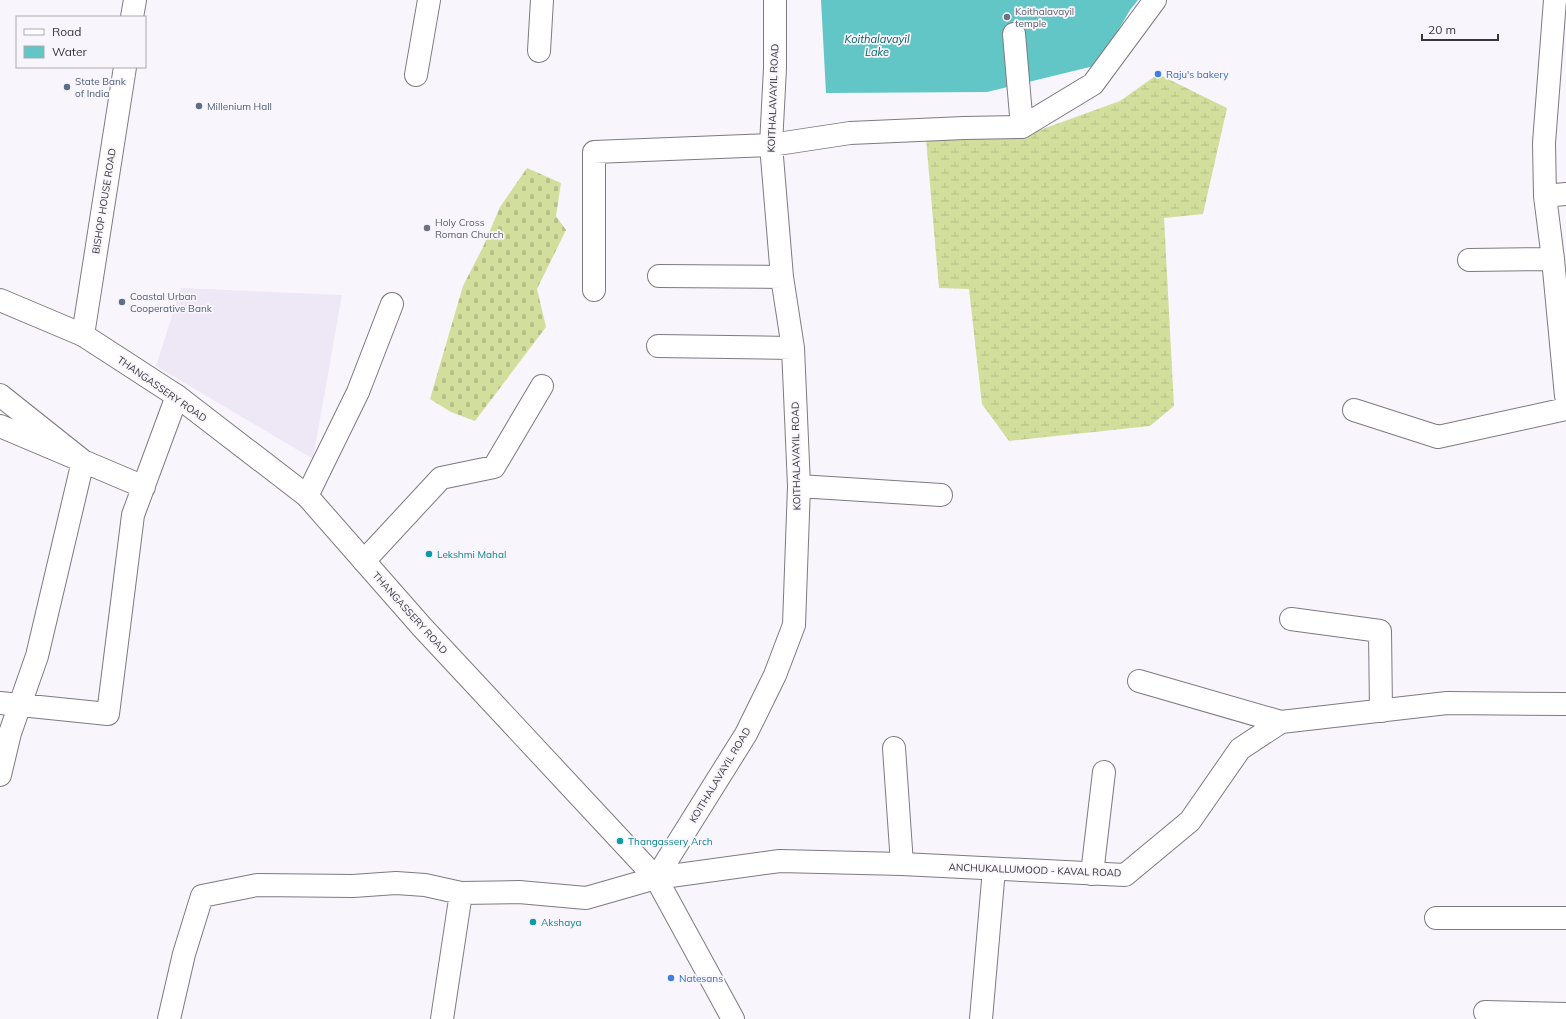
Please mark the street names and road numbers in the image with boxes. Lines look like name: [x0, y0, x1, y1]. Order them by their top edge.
street label: KOITHALAVAYIL ROAD: [765, 43, 781, 153]
street label: BISHOP HOUSE ROAD: [89, 147, 119, 255]
street label: THANGASSERY ROAD: [115, 353, 209, 425]
street label: KOITHALAVAYIL ROAD: [789, 402, 803, 510]
street label: THANGASSERY ROAD: [370, 569, 450, 657]
street label: KOITHALAVAYIL ROAD: [686, 725, 754, 825]
street label: ANCHUKALLUMOOD - KAVAL ROAD: [948, 860, 1122, 880]

